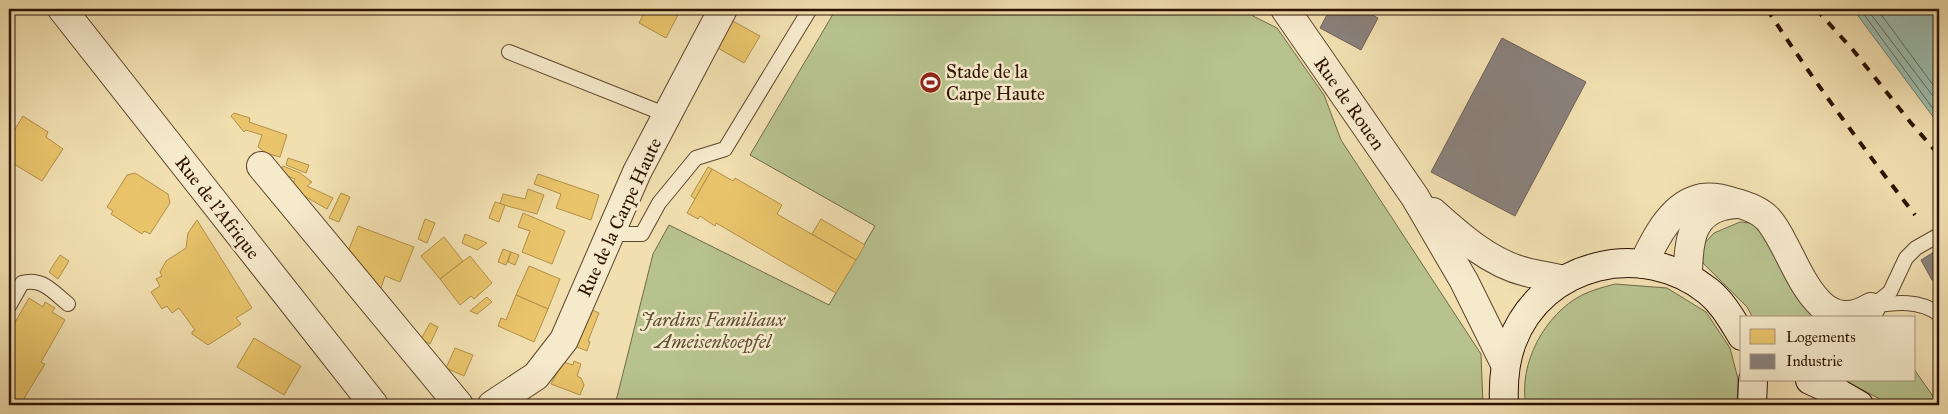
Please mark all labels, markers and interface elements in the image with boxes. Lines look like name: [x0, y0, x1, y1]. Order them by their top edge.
street label: Rue de Rouen: [1309, 52, 1390, 154]
place label: Stade de la Carpe Haute: [946, 60, 1045, 105]
sports icon: Stade de la Carpe Haute: [918, 70, 942, 94]
street label: Rue de la Carpe Haute: [572, 134, 666, 300]
street label: Rue de l'Afrique: [169, 151, 265, 264]
park label: Jardins Familiaux Ameisenkoepfel: [640, 308, 786, 354]
legend: [1740, 316, 1916, 382]
text: Logements: [1786, 328, 1856, 346]
text: Industrie: [1786, 352, 1843, 370]

